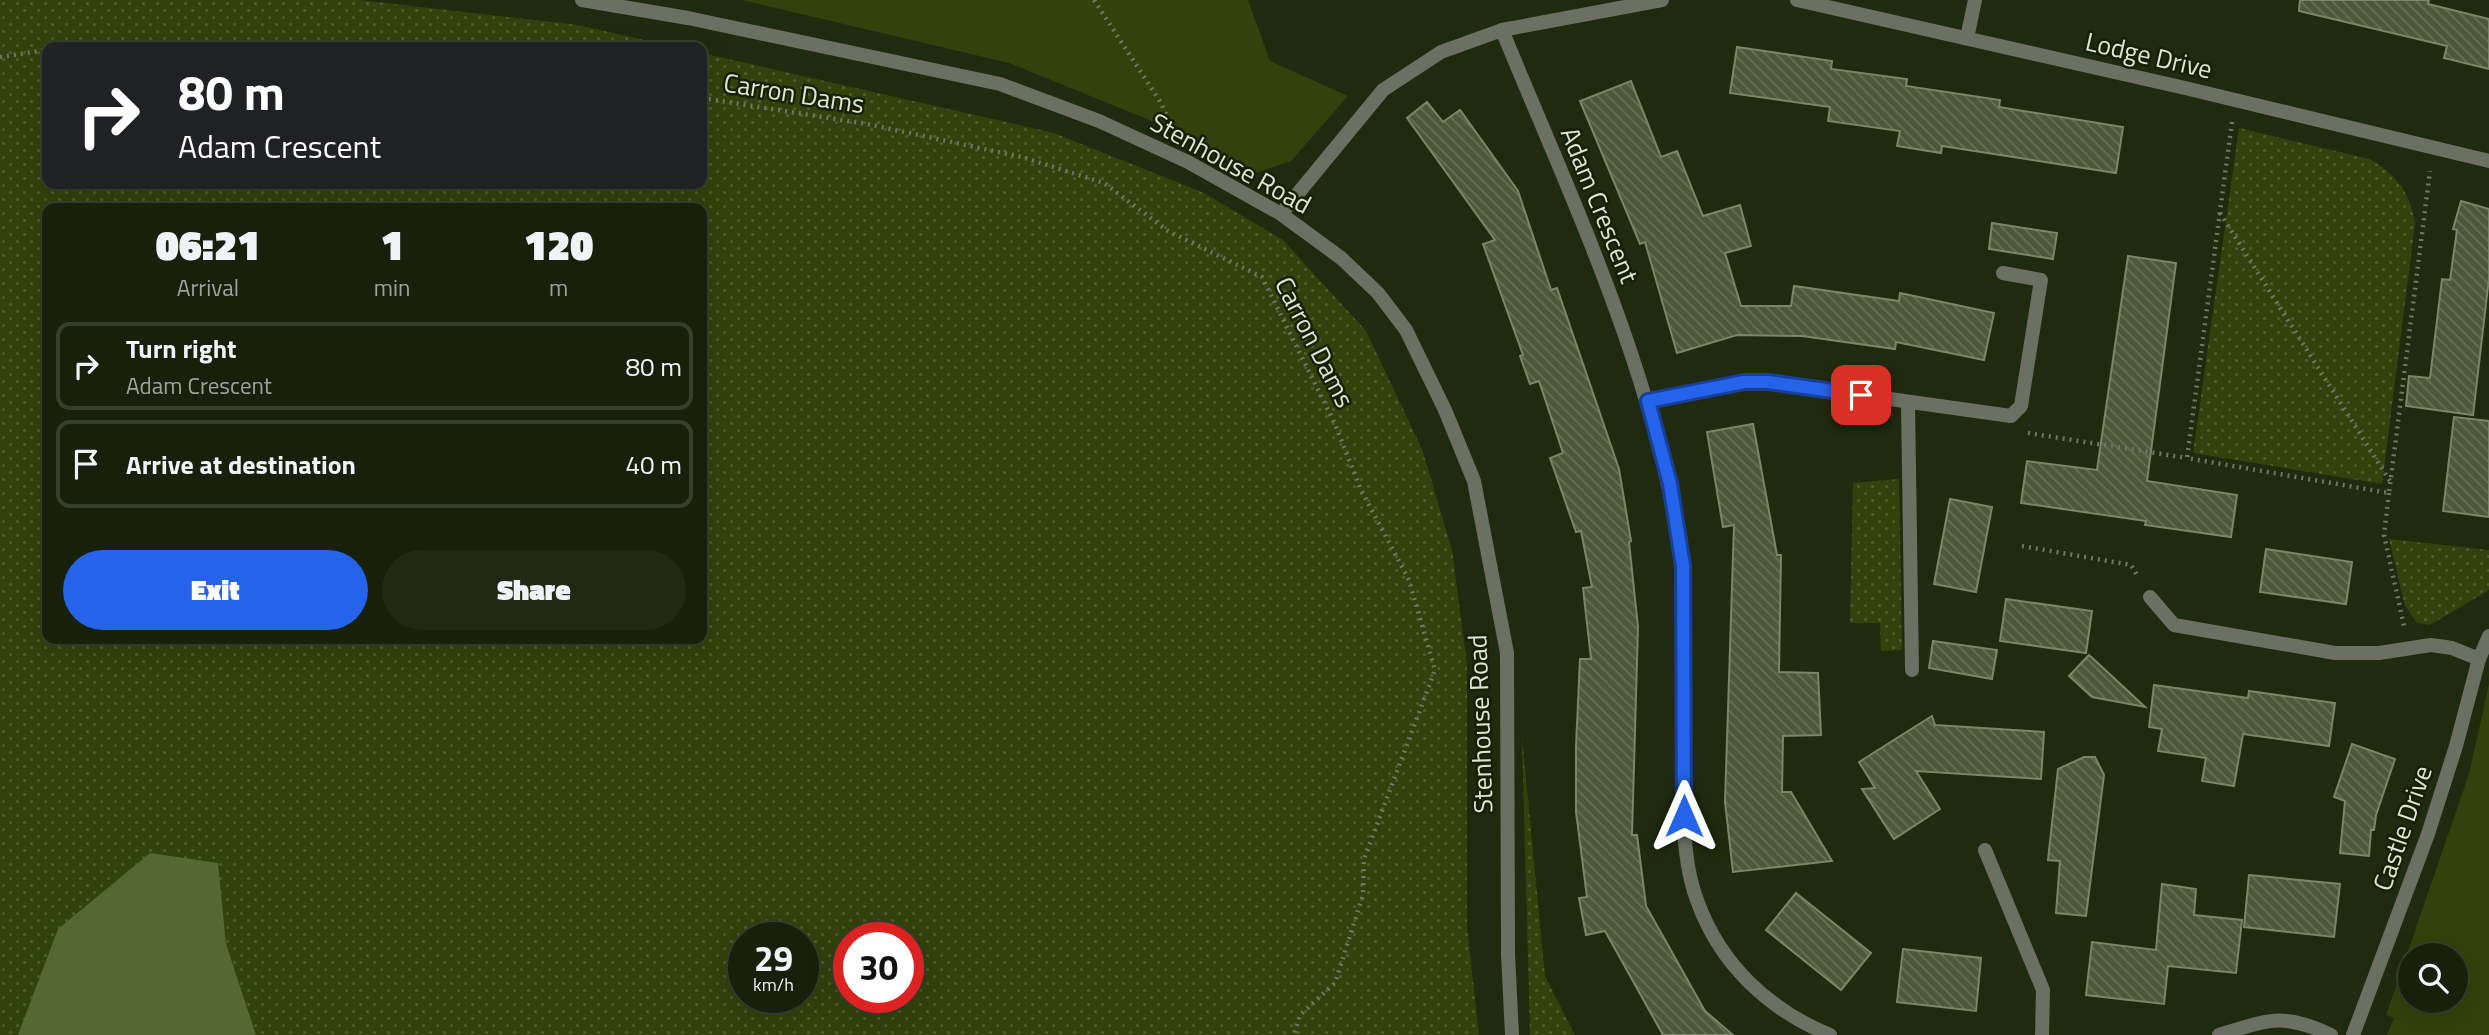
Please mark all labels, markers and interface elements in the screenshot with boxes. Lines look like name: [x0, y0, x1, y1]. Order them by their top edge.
street label: Lodge Drive: [2082, 22, 2216, 88]
text: 80 m: [178, 54, 285, 129]
street label: Carron Dams: [721, 63, 867, 123]
icon: right: [63, 70, 154, 161]
street label: Stenhouse Road: [1143, 103, 1319, 223]
street label: Adam Crescent: [1551, 121, 1649, 289]
text: Adam Crescent: [178, 122, 381, 170]
text: 06:21: [156, 212, 260, 276]
text: 1: [381, 212, 404, 276]
text: 120: [524, 212, 593, 276]
text: Arrival: [177, 270, 239, 305]
text: min: [374, 270, 410, 305]
text: m: [549, 270, 568, 305]
street label: Carron Dams: [1265, 270, 1365, 414]
text: Turn right: [126, 329, 237, 368]
icon: right: [67, 347, 105, 385]
text: 80 m: [625, 347, 682, 386]
pin: [1831, 365, 1891, 425]
text: Adam Crescent: [126, 368, 272, 403]
icon: arrive: [1842, 376, 1880, 414]
icon: arrive: [67, 445, 105, 483]
text: Arrive at destination: [126, 445, 356, 484]
text: 40 m: [625, 445, 682, 484]
button: Exit: [63, 550, 368, 630]
button: Share: [382, 550, 686, 630]
street label: Stenhouse Road: [1457, 634, 1503, 814]
street label: Castle Drive: [2362, 760, 2442, 896]
position arrow: [1647, 779, 1721, 853]
speed limit sign: 30: [833, 922, 924, 1013]
text: 29: [754, 931, 793, 985]
map controls: [2398, 943, 2468, 1013]
button: search: [2398, 943, 2468, 1013]
text: km/h: [753, 971, 794, 998]

